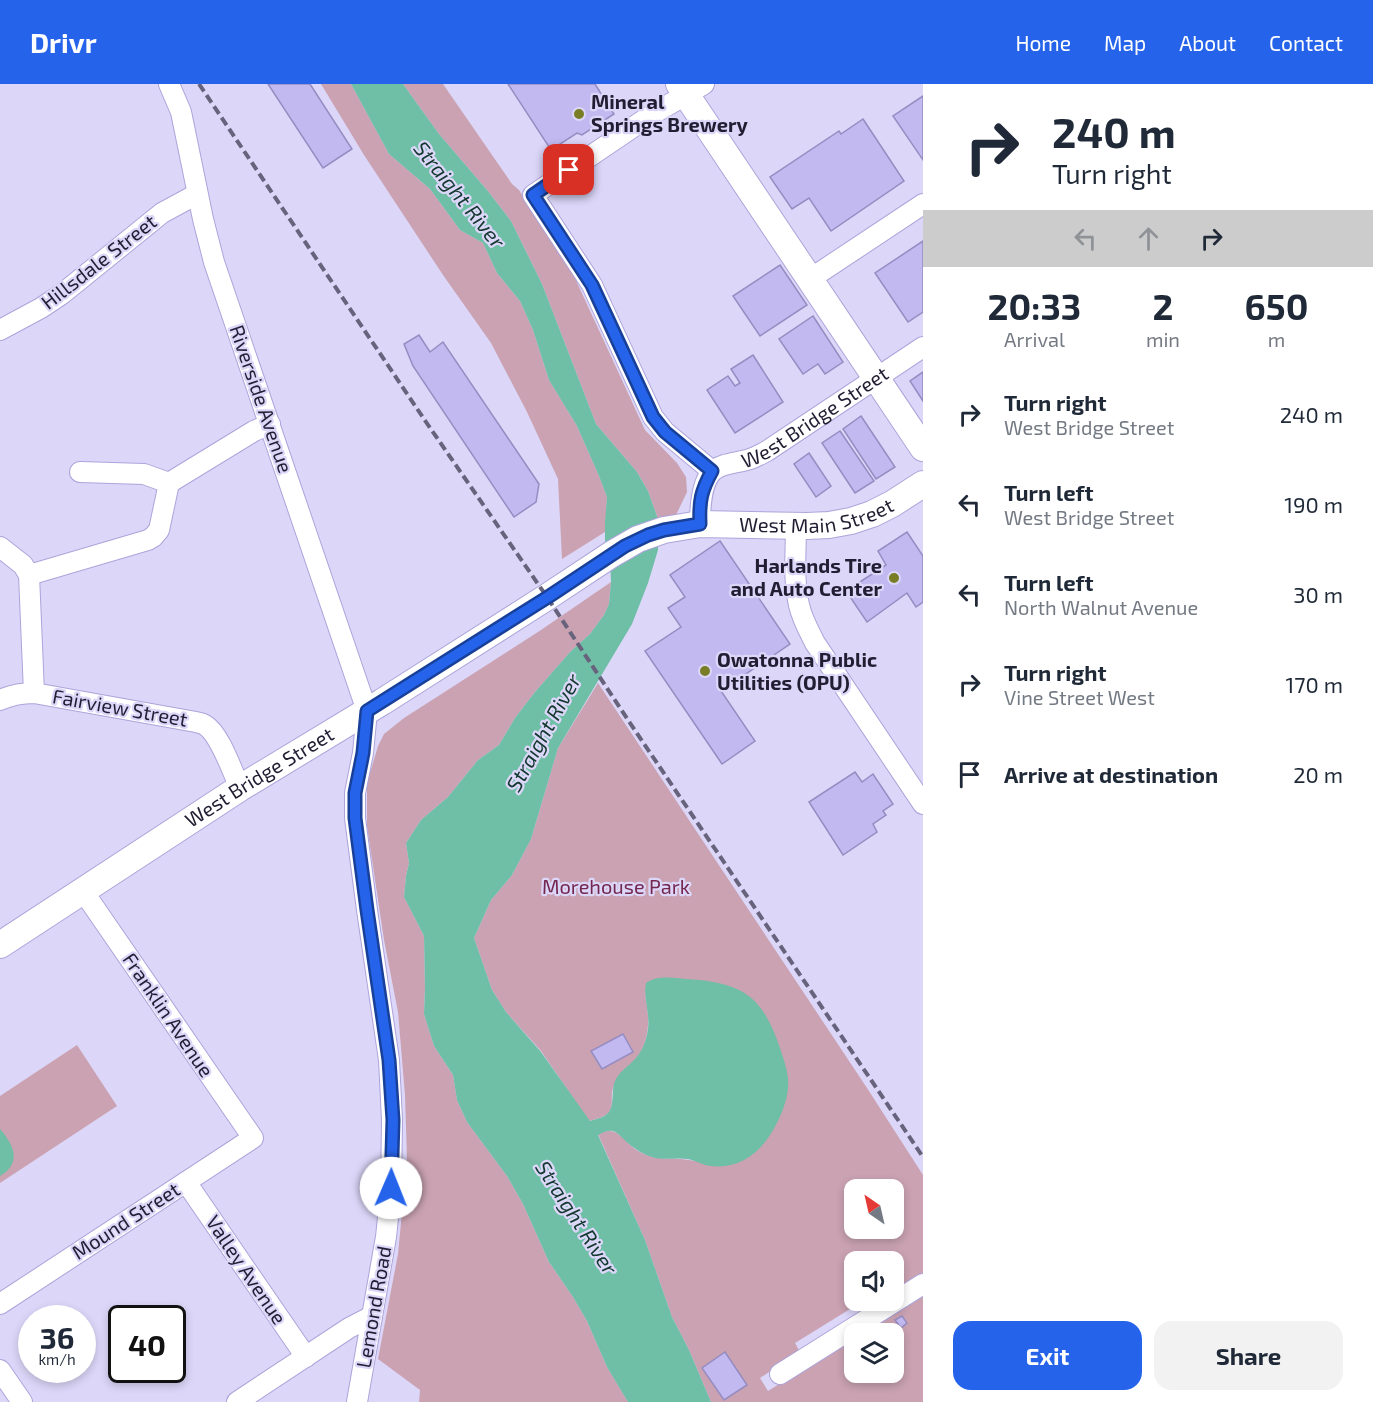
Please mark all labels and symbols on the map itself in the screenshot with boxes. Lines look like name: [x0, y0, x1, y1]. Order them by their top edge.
place label: Mineral Springs Brewery: [591, 89, 748, 137]
marker: Mineral Springs Brewery: [572, 107, 586, 121]
water label: Straight River: [409, 135, 511, 253]
pin: [543, 144, 594, 195]
street label: Hillsdale Street: [36, 209, 161, 314]
street label: Riverside Avenue: [225, 322, 299, 476]
street label: West Bridge Street: [738, 361, 893, 472]
street label: West Main Street: [739, 492, 897, 537]
place label: Harlands Tire and Auto Center: [730, 553, 882, 600]
marker: Harlands Tire and Auto Center: [887, 571, 901, 585]
place label: Owatonna Public Utilities (OPU): [717, 647, 877, 694]
marker: Owatonna Public Utilities (OPU): [698, 664, 712, 678]
water label: Straight River: [500, 669, 586, 795]
street label: Fairview Street: [51, 683, 190, 731]
street label: West Bridge Street: [180, 721, 338, 832]
park label: Morehouse Park: [542, 874, 690, 898]
street label: Franklin Avenue: [118, 948, 219, 1081]
position arrow: [359, 1156, 423, 1220]
water label: Straight River: [531, 1156, 624, 1279]
street label: Mound Street: [67, 1176, 184, 1264]
north arrow: [844, 1179, 904, 1239]
street label: Valley Avenue: [202, 1210, 292, 1329]
street label: Lemond Road: [350, 1244, 396, 1370]
speed limit sign: 40: [108, 1305, 186, 1383]

